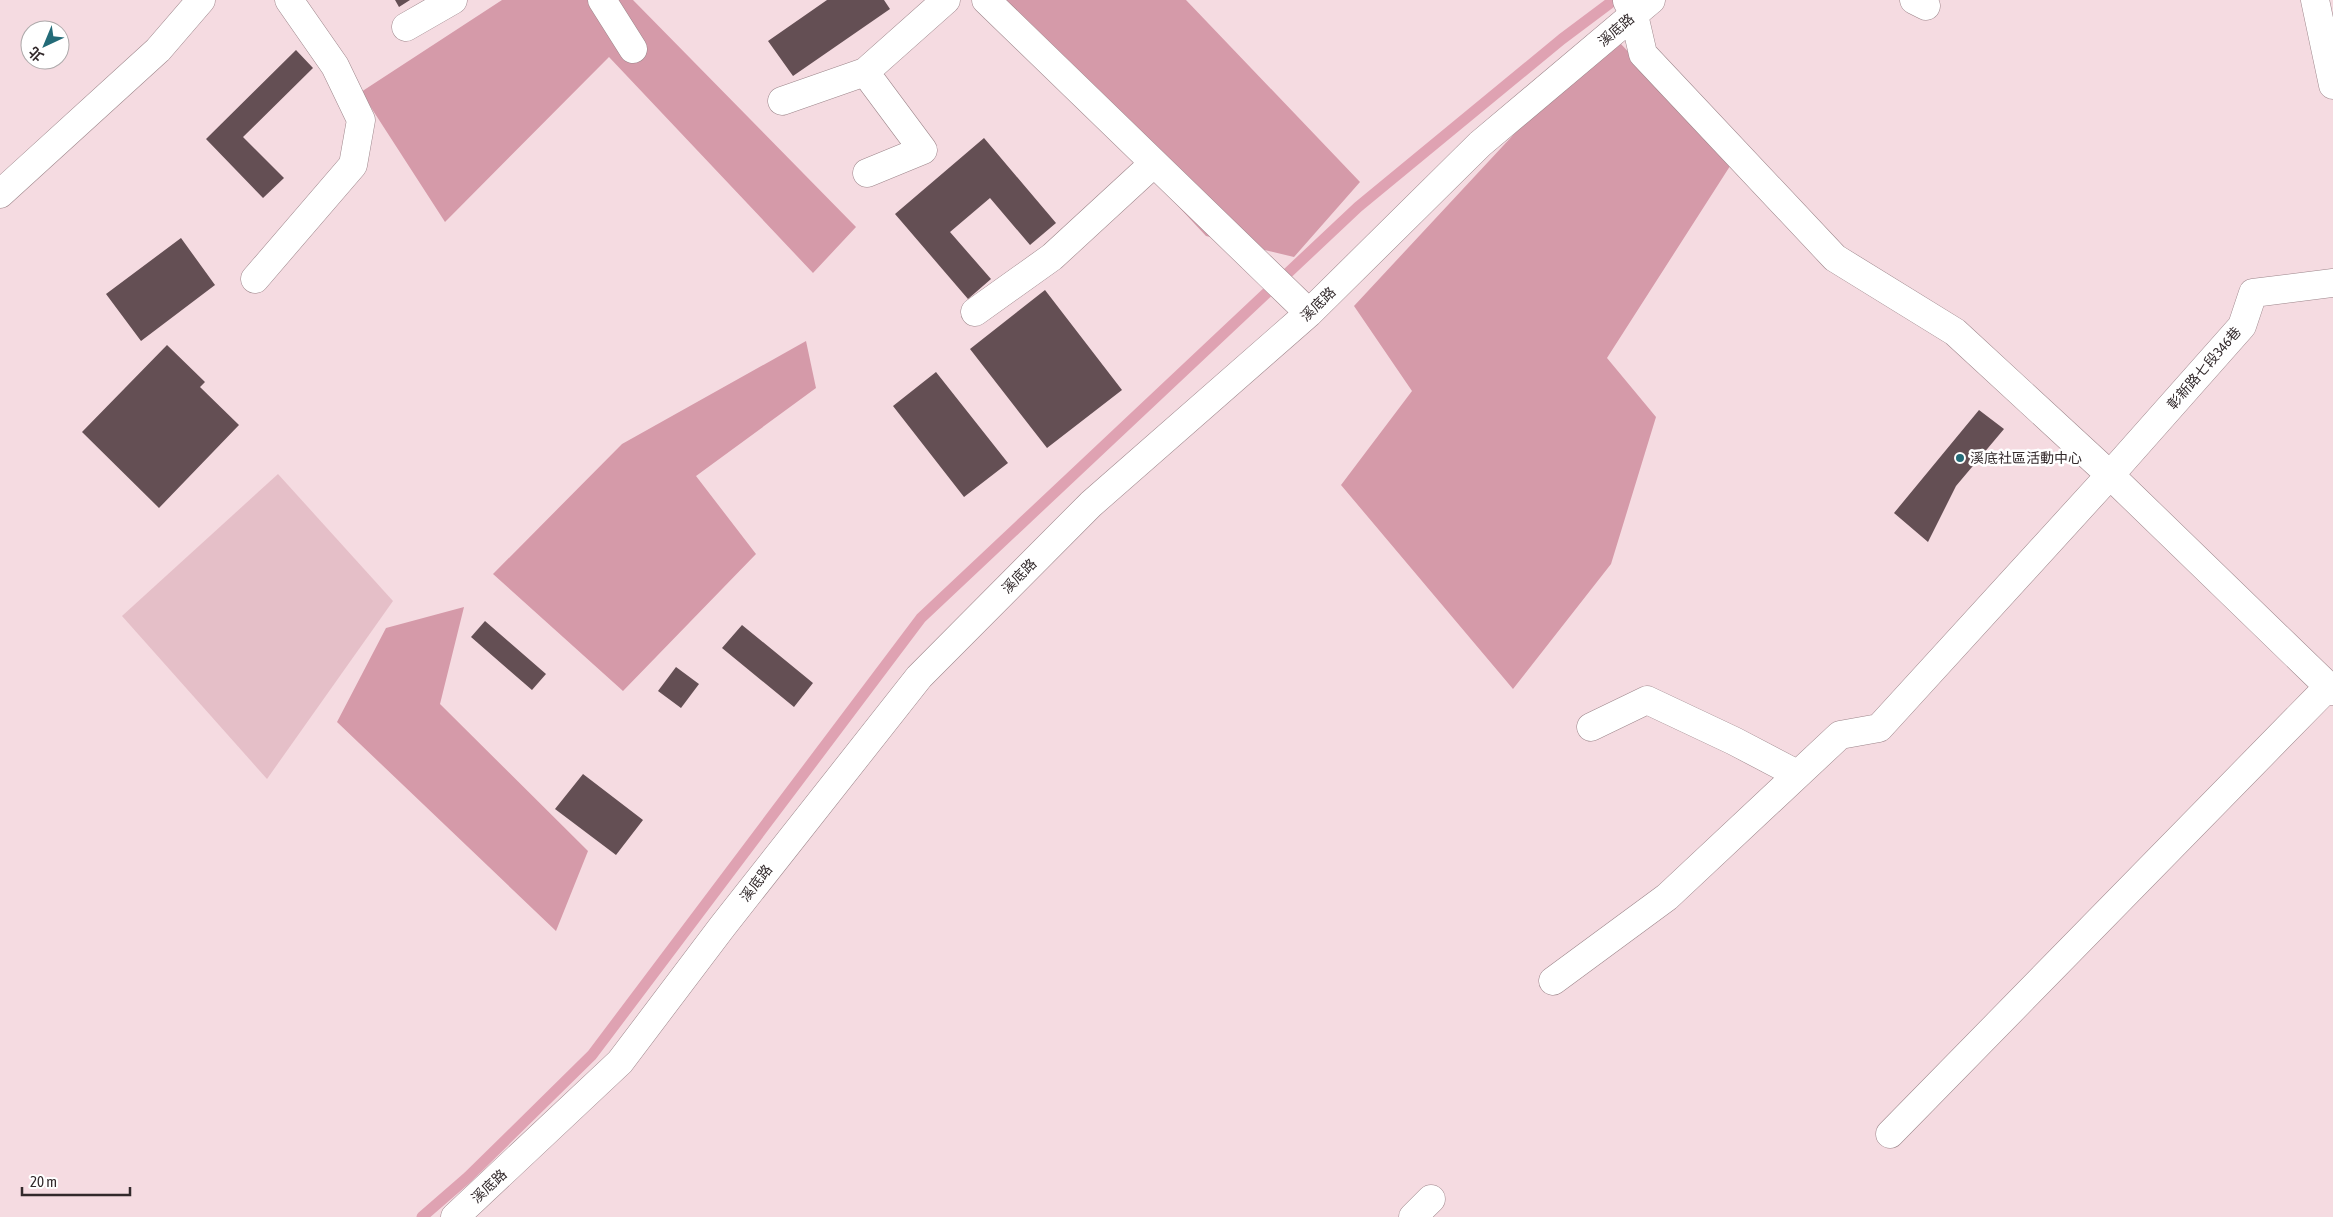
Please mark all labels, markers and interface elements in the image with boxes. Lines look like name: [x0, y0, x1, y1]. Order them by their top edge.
street label: 溪底路: [1595, 10, 1637, 50]
north arrow: [20, 20, 70, 70]
text: 北: [25, 44, 47, 65]
street label: 溪底路: [1297, 284, 1339, 324]
street label: 彰新路七段346巷: [2164, 324, 2244, 412]
place label: 溪底社區活動中心: [1970, 450, 2082, 466]
marker: 溪底社區活動中心: [1954, 452, 1966, 464]
street label: 溪底路: [998, 555, 1040, 597]
street label: 溪底路: [737, 862, 775, 904]
scale bar: [22, 1164, 130, 1196]
street label: 溪底路: [468, 1166, 510, 1206]
text: 20 m: [30, 1173, 57, 1190]

